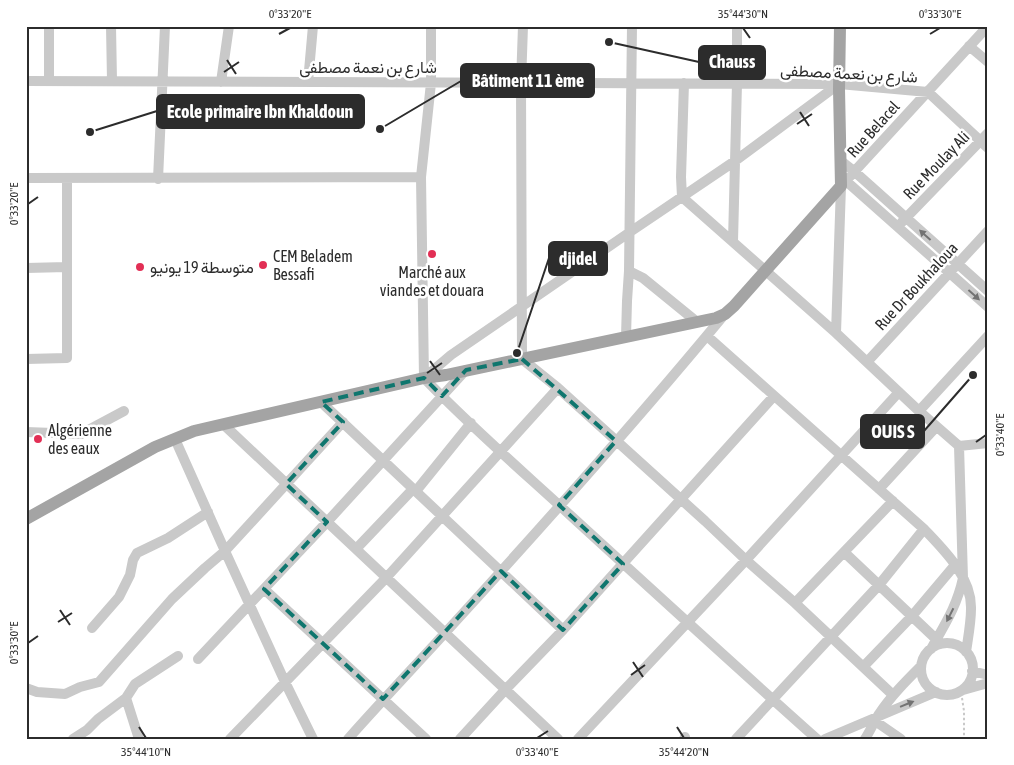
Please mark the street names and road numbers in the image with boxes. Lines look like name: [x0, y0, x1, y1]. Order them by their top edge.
street label: شارع بن نعمة مصطفى: [299, 58, 437, 79]
street label: شارع بن نعمة مصطفى: [780, 60, 918, 89]
street label: Rue Belacel: [843, 97, 903, 161]
street label: Rue Moulay Ali: [899, 127, 974, 203]
street label: Rue Dr Boukhaloua: [871, 239, 961, 333]

